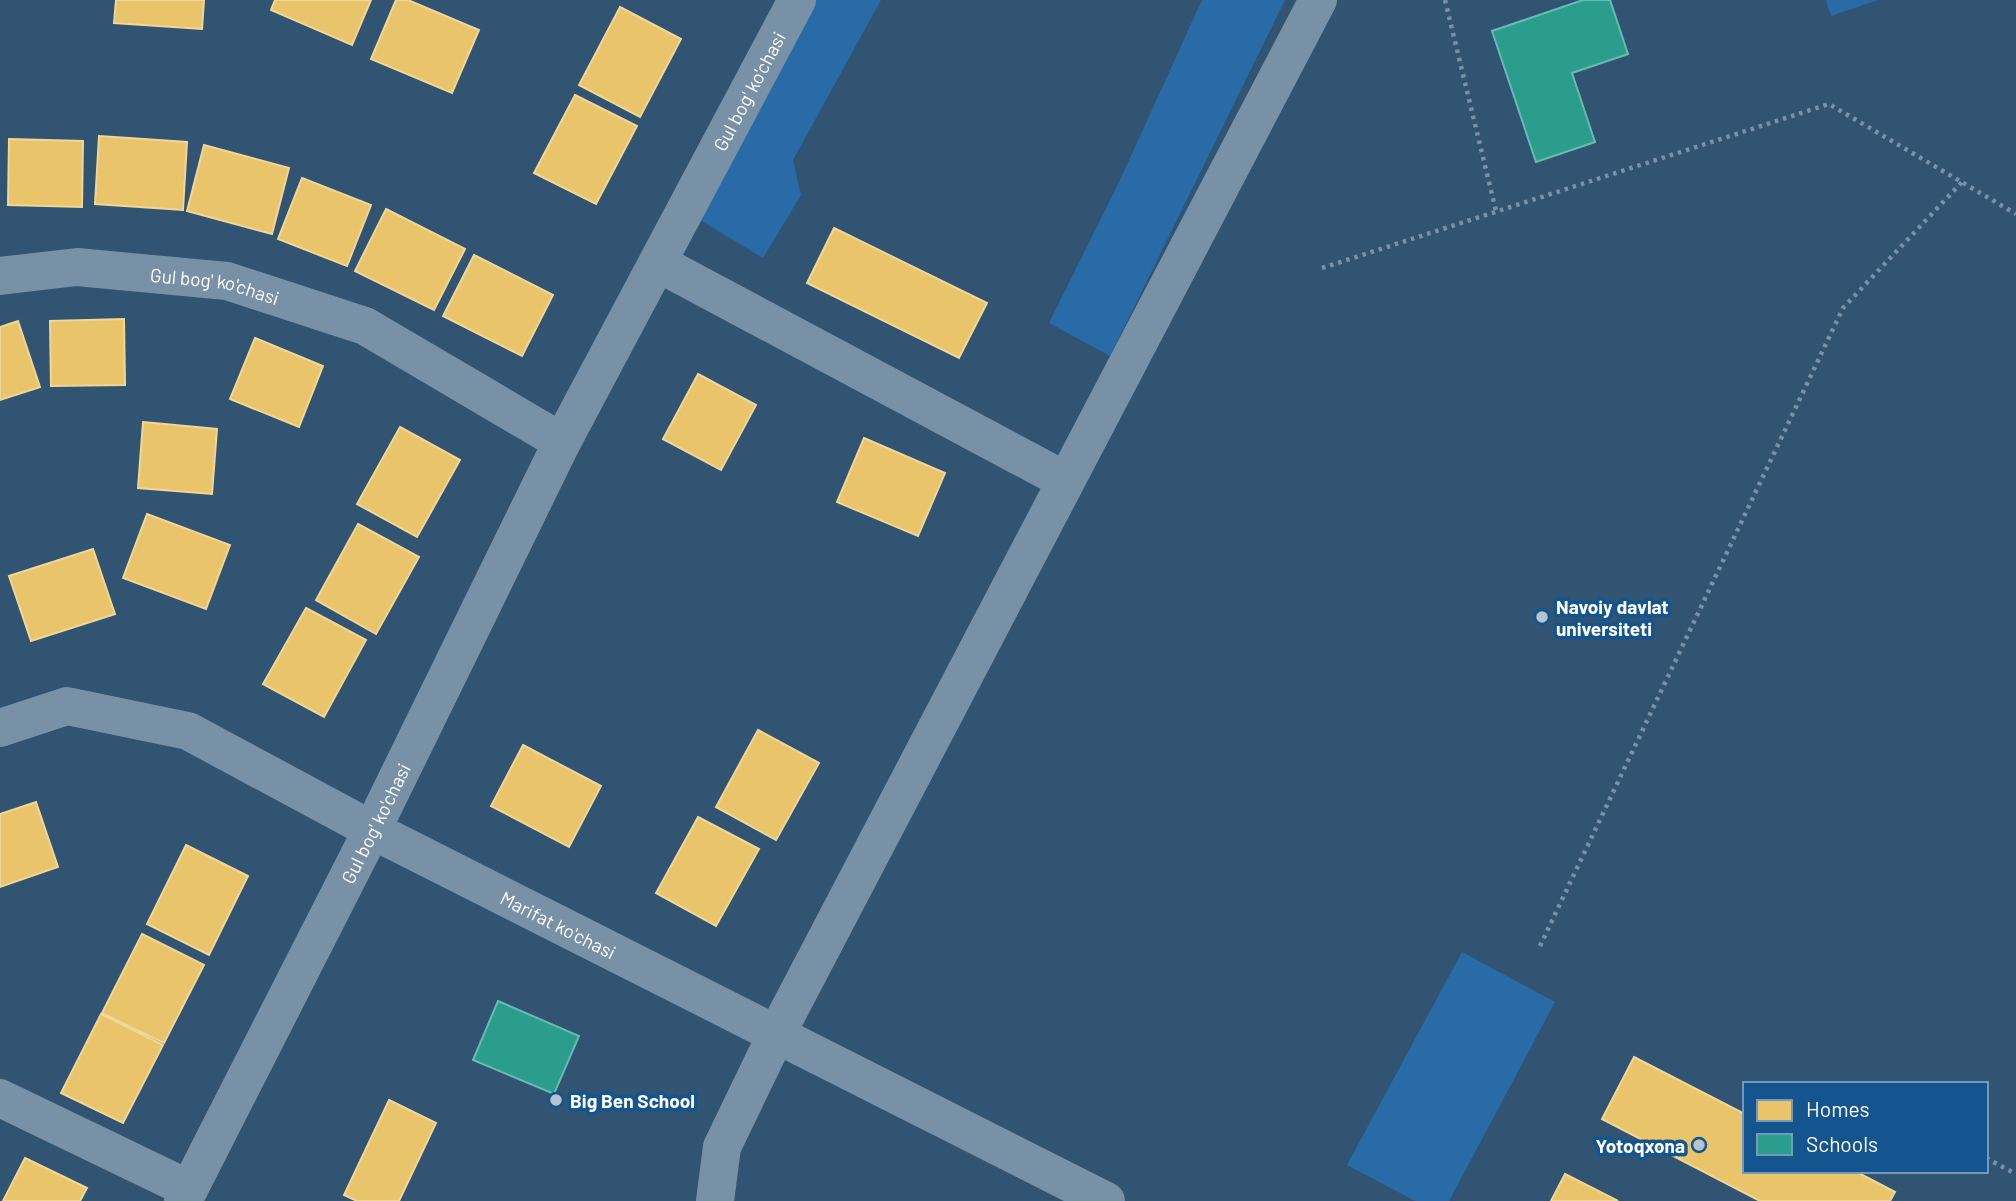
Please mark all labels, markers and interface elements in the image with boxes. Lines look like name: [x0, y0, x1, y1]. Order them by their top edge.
street label: Gul bog' ko'chasi: [708, 27, 790, 154]
street label: Gul bog' ko'chasi: [149, 262, 283, 309]
place label: Navoiy davlat universiteti: [1556, 595, 1669, 640]
marker: Navoiy davlat universiteti: [1534, 609, 1550, 625]
street label: Gul bog' ko'chasi: [335, 759, 415, 887]
street label: Marifat ko'chasi: [497, 885, 620, 963]
legend: [1743, 1082, 1988, 1173]
place label: Big Ben School: [570, 1089, 695, 1112]
marker: Big Ben School: [548, 1092, 564, 1108]
text: Homes: [1806, 1096, 1870, 1121]
text: Schools: [1806, 1131, 1878, 1156]
place label: Yotoqxona: [1595, 1134, 1685, 1157]
marker: Yotoqxona: [1691, 1137, 1707, 1153]

